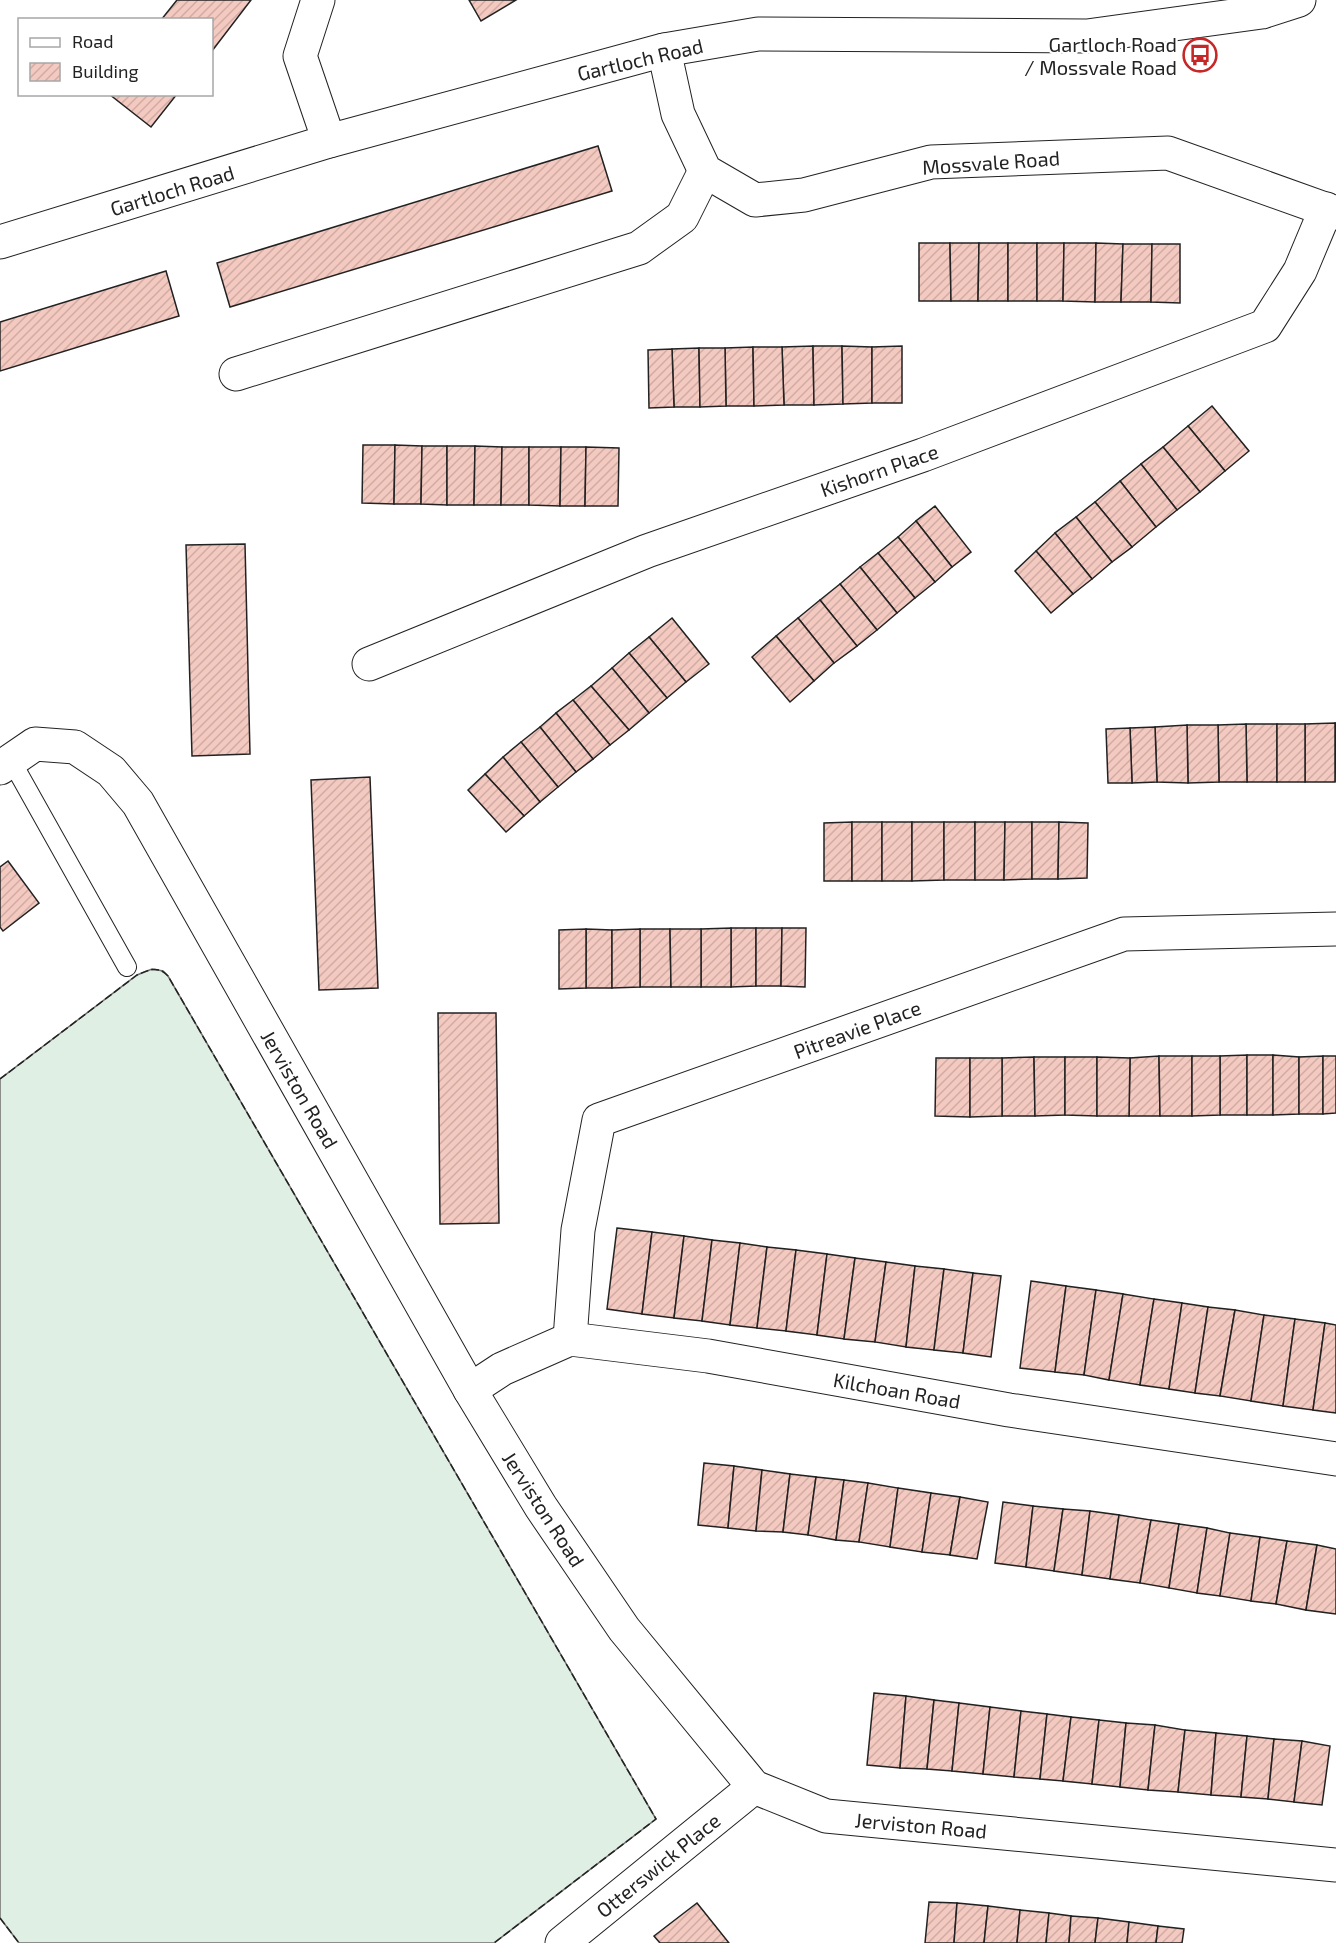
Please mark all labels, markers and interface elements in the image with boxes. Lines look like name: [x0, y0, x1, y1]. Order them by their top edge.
legend: [18, 18, 213, 96]
text: Road: [72, 30, 113, 52]
place label: Gartloch Road / Mossvale Road: [1024, 32, 1177, 79]
street label: Gartloch Road: [575, 33, 705, 85]
bus stop icon: Gartloch Road / Mossvale Road: [1182, 37, 1218, 73]
text: Building: [72, 60, 139, 82]
street label: Mossvale Road: [921, 145, 1061, 179]
street label: Gartloch Road: [107, 160, 237, 220]
street label: Kishorn Place: [817, 439, 941, 501]
street label: Pitreavie Place: [790, 995, 924, 1063]
street label: Jerviston Road: [257, 1026, 343, 1152]
street label: Kilchoan Road: [832, 1367, 962, 1413]
street label: Jerviston Road: [498, 1447, 590, 1571]
street label: Jerviston Road: [854, 1807, 988, 1843]
street label: Otterswick Place: [591, 1808, 725, 1922]

